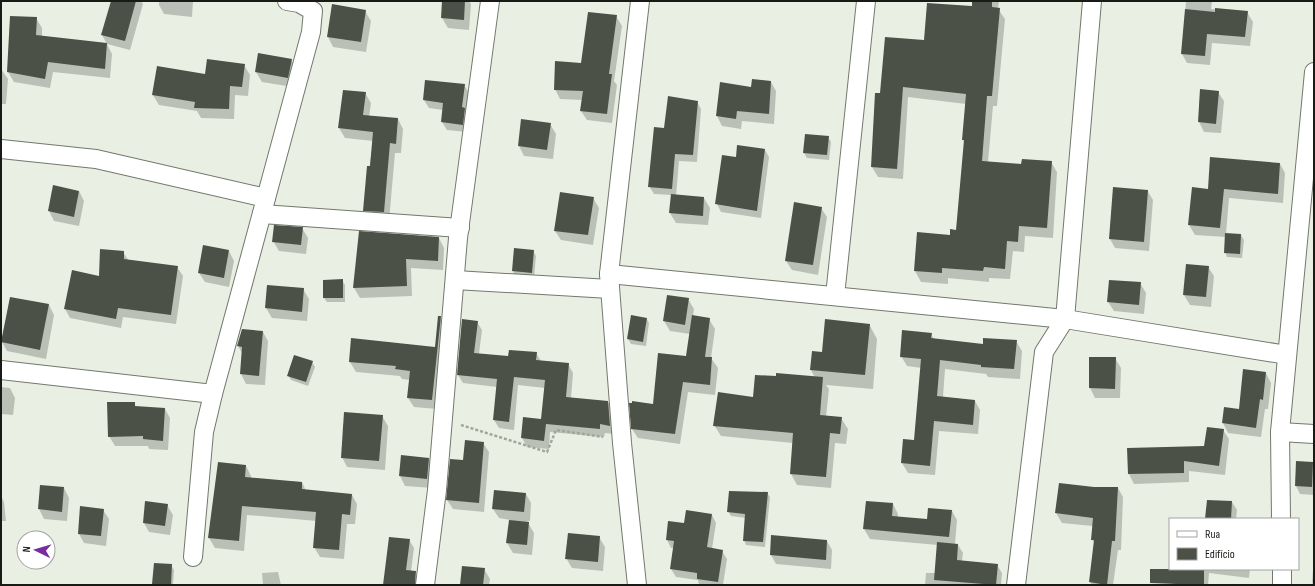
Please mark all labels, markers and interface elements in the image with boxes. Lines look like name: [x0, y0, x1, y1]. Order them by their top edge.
legend: [1169, 518, 1299, 570]
text: Rua: [1205, 527, 1221, 542]
north arrow: [16, 530, 56, 570]
text: N: [20, 546, 33, 553]
text: Edifício: [1205, 547, 1235, 562]

